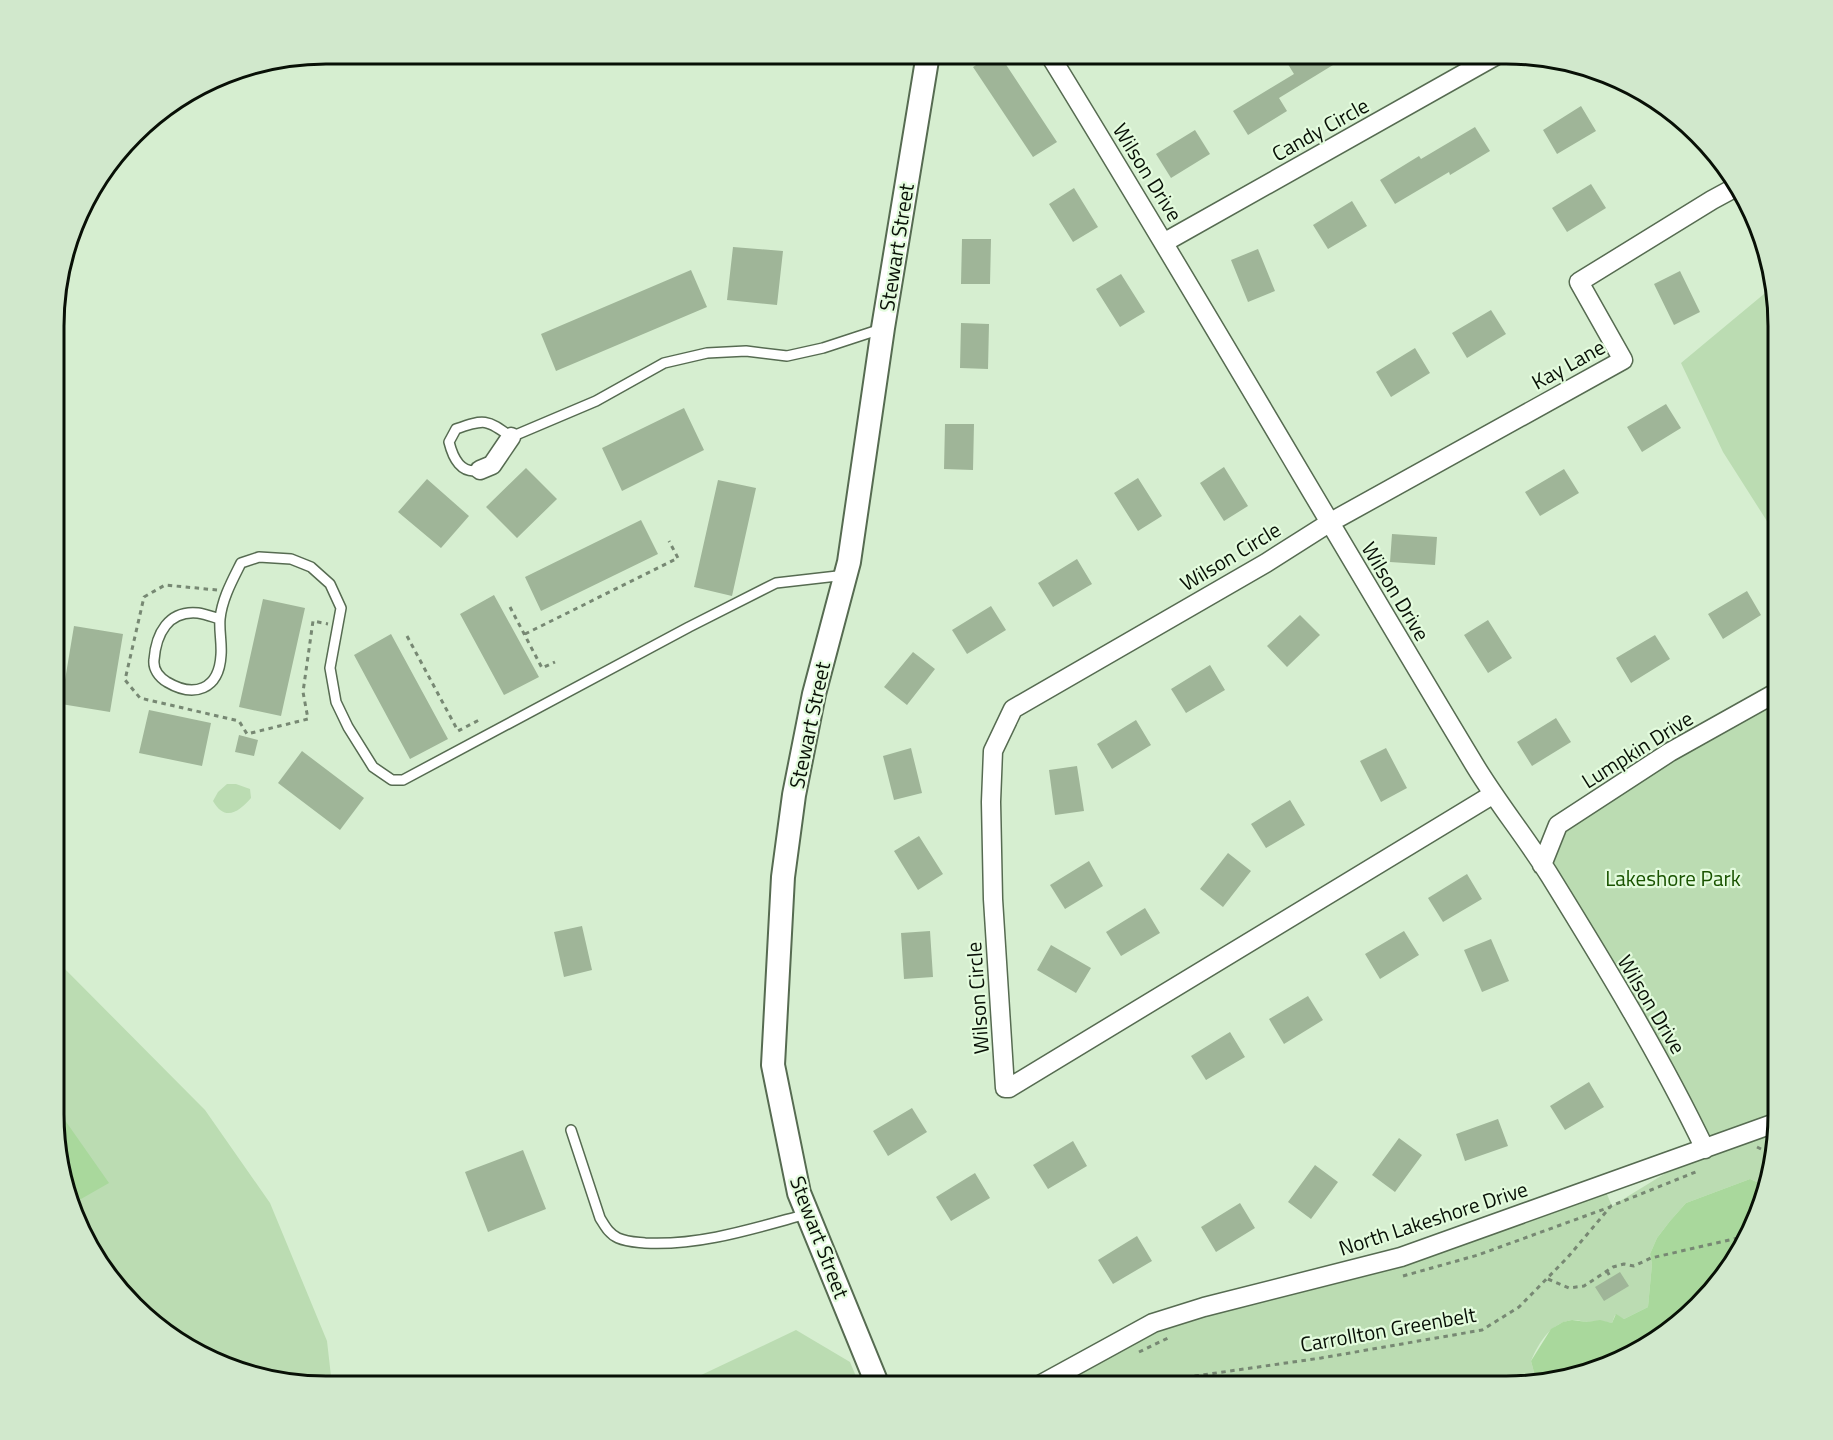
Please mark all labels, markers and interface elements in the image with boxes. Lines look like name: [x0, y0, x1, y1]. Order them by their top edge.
street label: Candy Circle: [1266, 89, 1374, 169]
street label: Wilson Drive: [1105, 117, 1191, 227]
street label: Stewart Street: [870, 180, 922, 313]
street label: Kay Lane: [1525, 331, 1611, 397]
street label: Wilson Circle: [1174, 513, 1286, 599]
street label: Wilson Drive: [1354, 535, 1438, 647]
street label: Stewart Street: [780, 658, 838, 791]
street label: Lumpkin Drive: [1575, 702, 1699, 796]
park label: Lakeshore Park: [1605, 862, 1741, 894]
street label: Wilson Circle: [957, 941, 997, 1055]
street label: Wilson Drive: [1610, 948, 1694, 1060]
street label: Stewart Street: [782, 1171, 858, 1303]
street label: North Lakeshore Drive: [1334, 1172, 1532, 1264]
street label: Carrollton Greenbelt: [1298, 1298, 1479, 1360]

